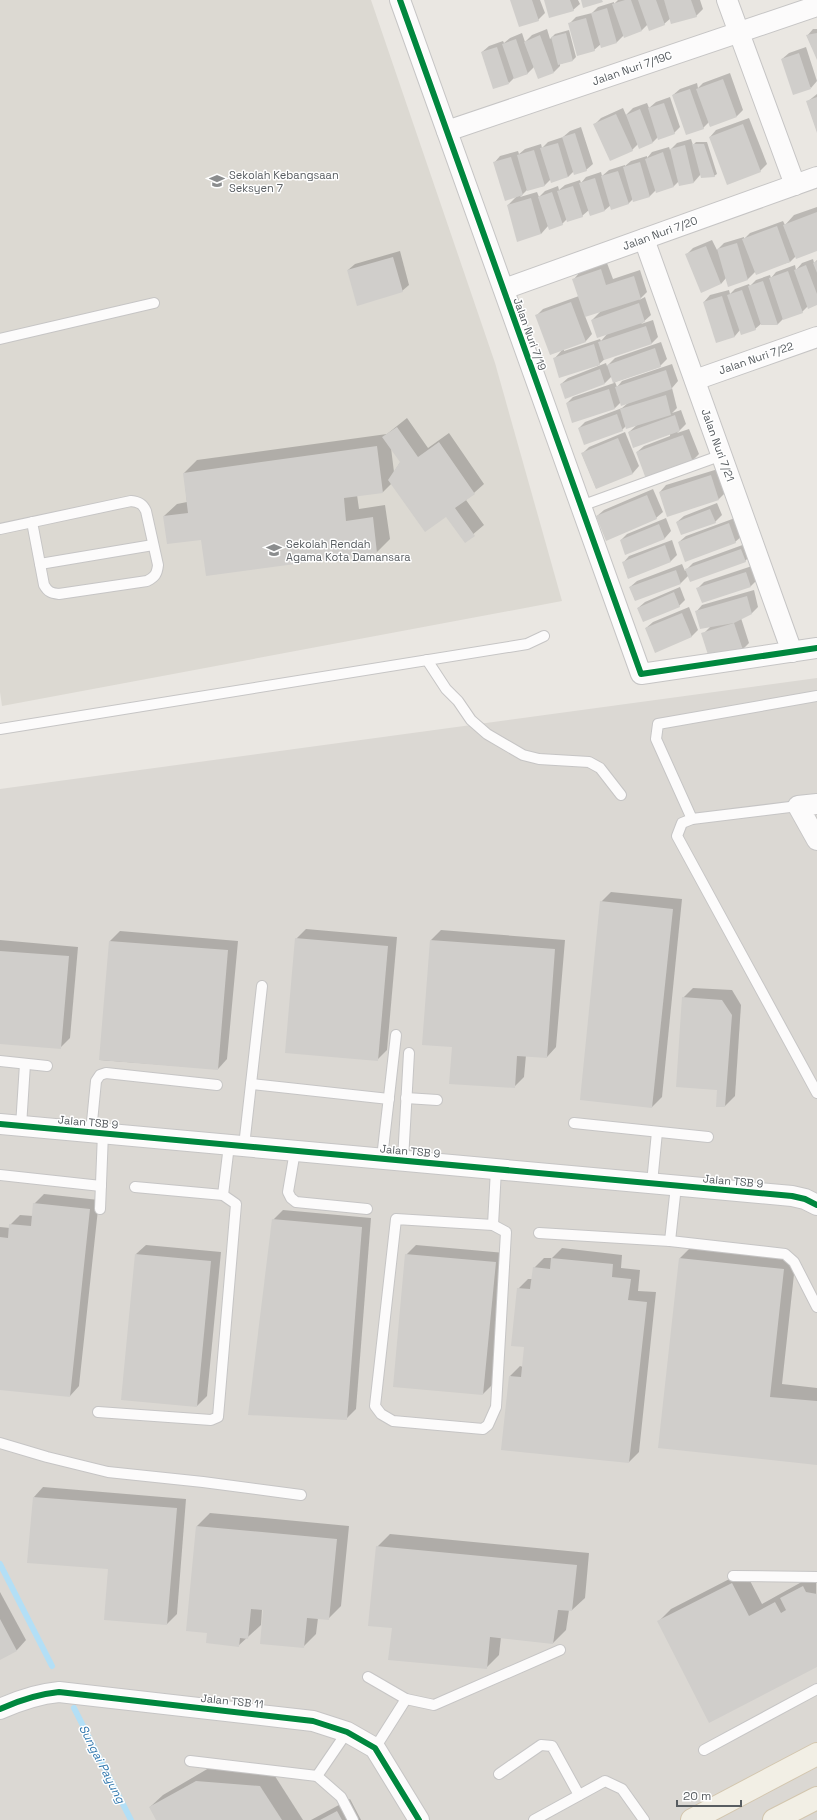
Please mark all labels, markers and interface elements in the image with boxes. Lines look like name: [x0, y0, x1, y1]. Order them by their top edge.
street label: Jalan Nuri 7/19C: [590, 48, 674, 88]
place label: Sekolah Kebangsaan Seksyen 7: [229, 168, 339, 195]
school or university icon: Sekolah Kebangsaan Seksyen 7: [208, 172, 226, 190]
street label: Jalan Nuri 7/20: [621, 213, 699, 253]
street label: Jalan Nuri 7/19: [510, 296, 550, 373]
street label: Jalan Nuri 7/22: [717, 338, 796, 377]
street label: Jalan Nuri 7/21: [698, 407, 738, 483]
place label: Sekolah Rendah Agama Kota Damansara: [286, 537, 411, 564]
school or university icon: Sekolah Rendah Agama Kota Damansara: [265, 541, 283, 559]
street label: Jalan TSB 9: [57, 1112, 119, 1132]
street label: Jalan TSB 9: [379, 1141, 441, 1161]
street label: Jalan TSB 9: [702, 1171, 764, 1191]
street label: Jalan TSB 11: [200, 1691, 264, 1711]
water label: Sungai Payung: [75, 1722, 129, 1807]
scale bar: [677, 1782, 741, 1808]
text: 20 m: [683, 1788, 711, 1804]

